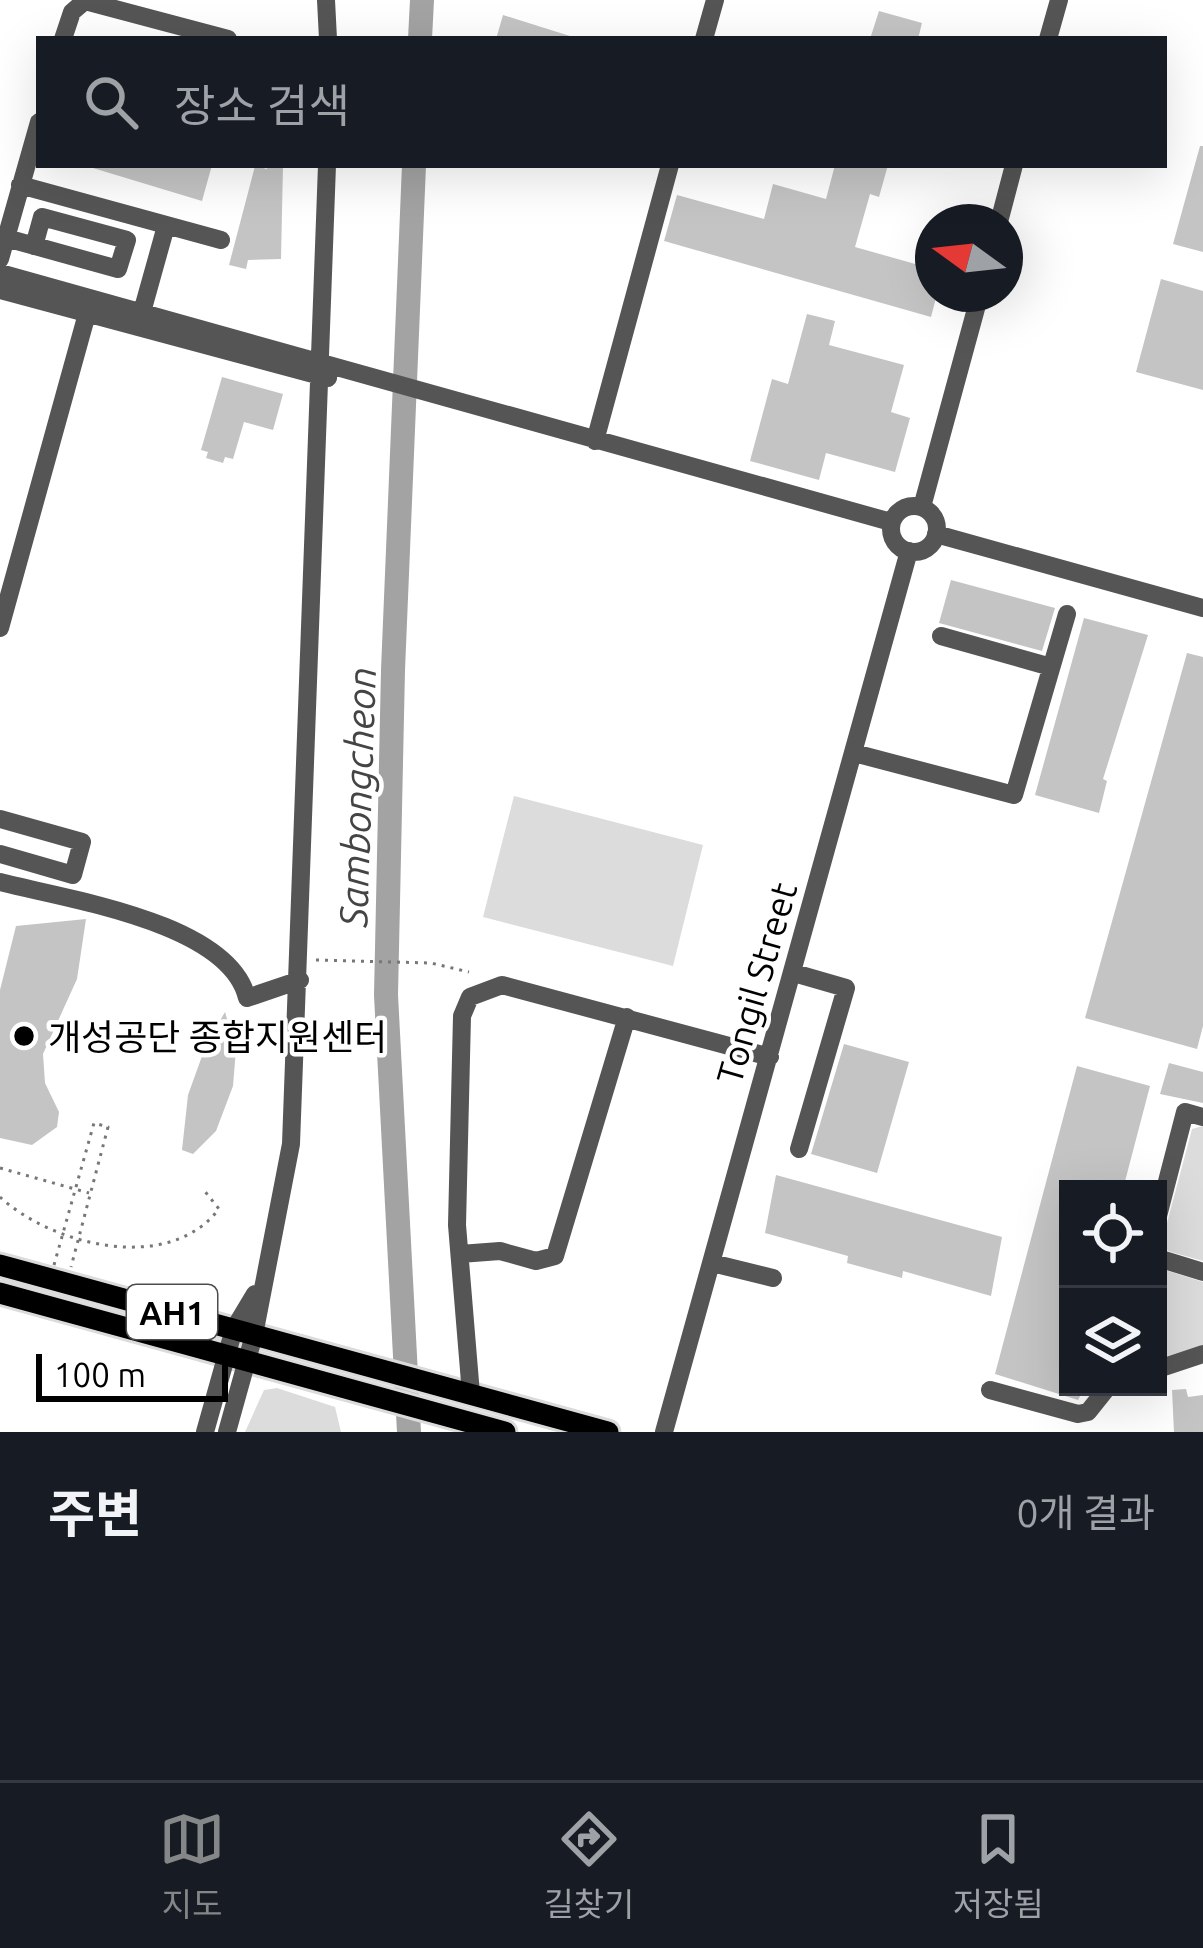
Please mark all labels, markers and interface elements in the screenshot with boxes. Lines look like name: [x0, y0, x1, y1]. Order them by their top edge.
search box: [36, 36, 1167, 168]
icon: search: [78, 69, 144, 135]
text: 장소 검색: [174, 80, 350, 131]
north arrow: [915, 204, 1023, 312]
water label: Sambongcheon: [331, 666, 383, 929]
street label: Tongil Street: [708, 878, 804, 1088]
place label: 개성공단 종합지원센터: [48, 1016, 387, 1057]
marker: 개성공단 종합지원센터: [11, 1023, 37, 1049]
map controls: [1059, 1180, 1167, 1396]
button: locate: [1059, 1180, 1167, 1288]
road number: AH1: [127, 1285, 217, 1339]
button: layers: [1059, 1288, 1167, 1396]
scale bar: [36, 1348, 228, 1401]
text: 100 m: [54, 1356, 146, 1393]
text: 주변: [48, 1484, 142, 1542]
text: 0개 결과: [1016, 1491, 1155, 1534]
tab: 지도: [159, 1806, 225, 1926]
tab: 길찾기: [543, 1806, 634, 1926]
tab: 저장됨: [953, 1806, 1044, 1926]

